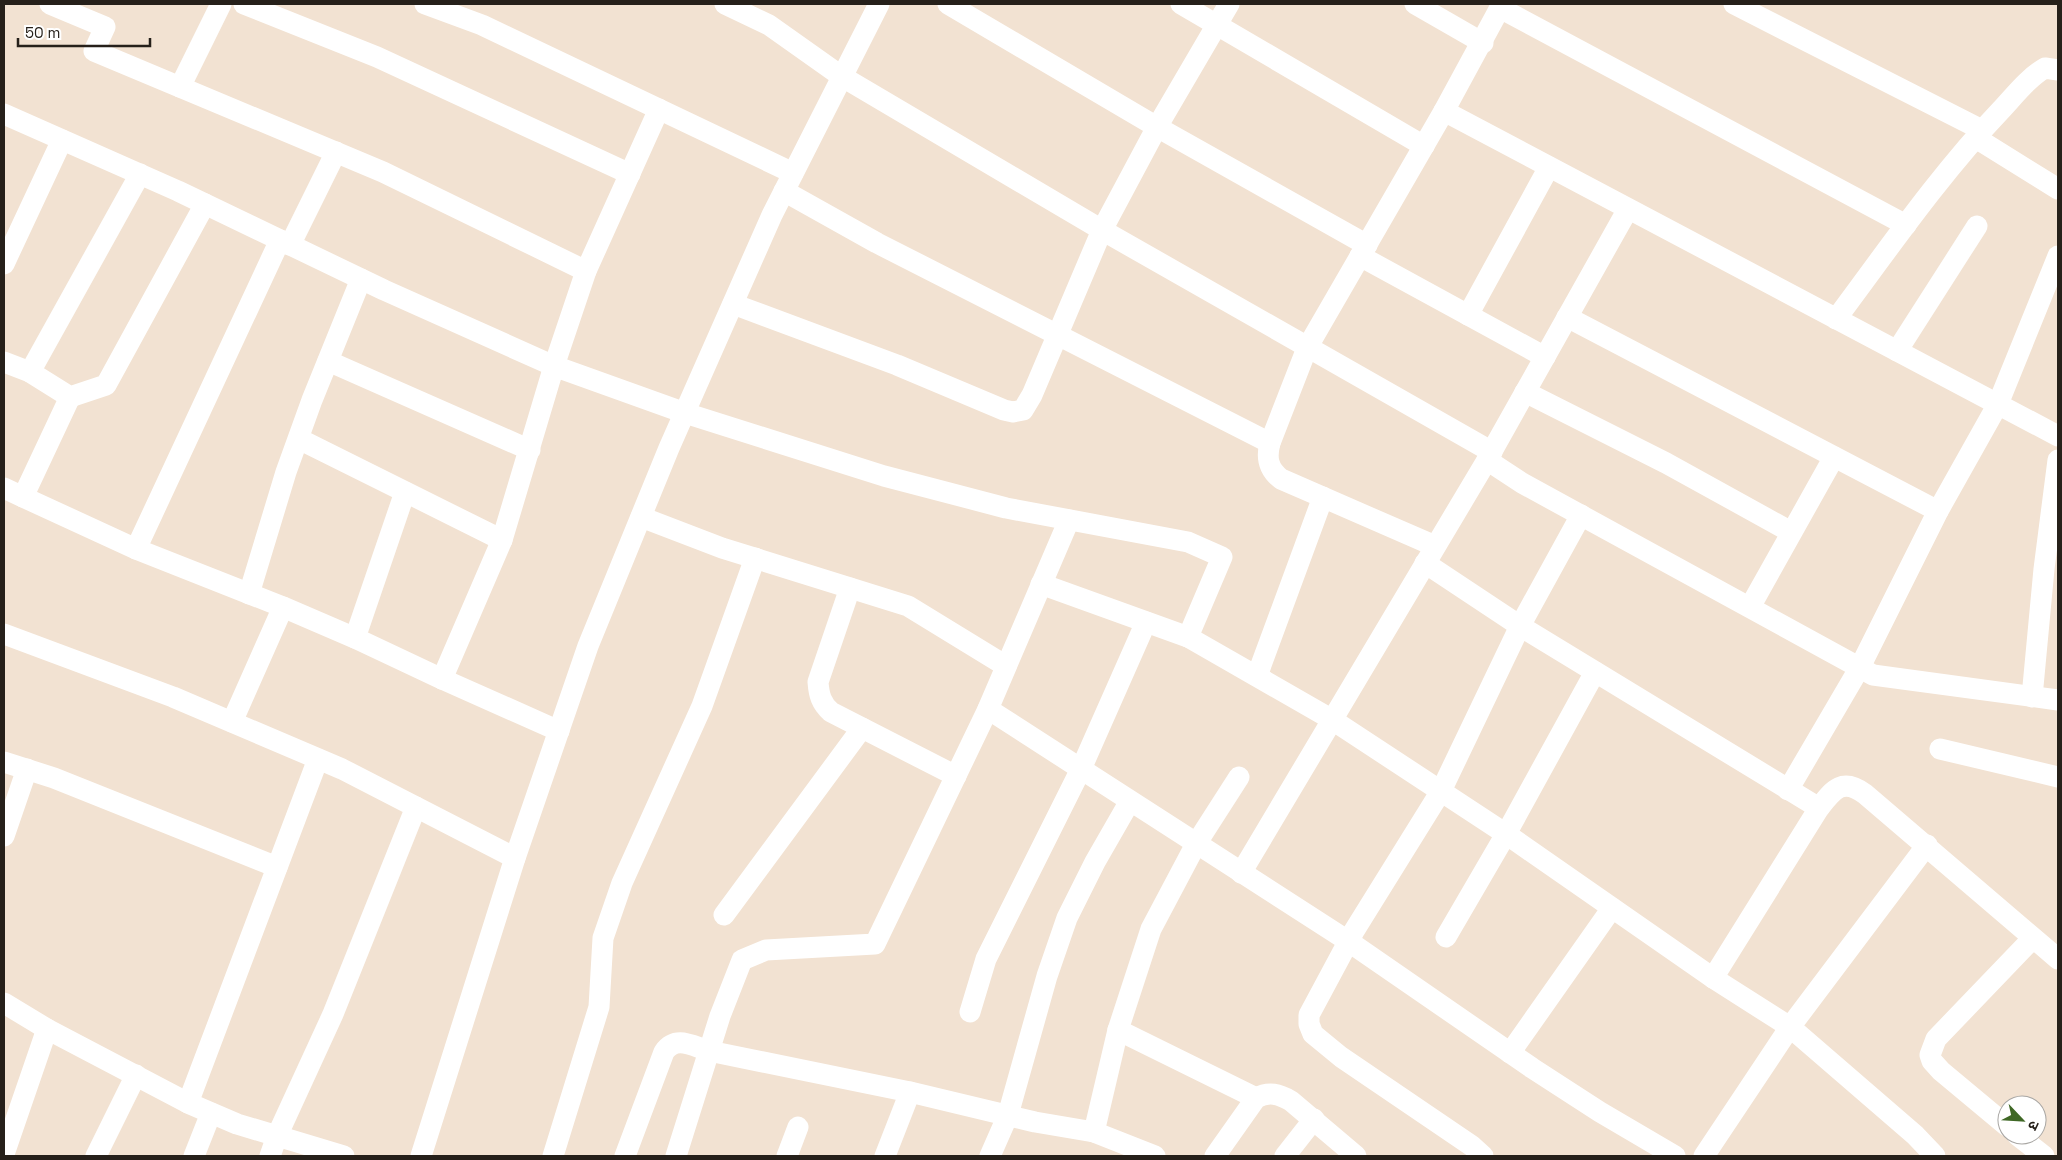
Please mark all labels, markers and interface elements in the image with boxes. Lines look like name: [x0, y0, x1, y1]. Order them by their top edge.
scale bar: [18, 15, 150, 47]
text: 50 m: [25, 23, 60, 42]
north arrow: [1997, 1095, 2047, 1145]
text: उ: [2024, 1118, 2044, 1134]

